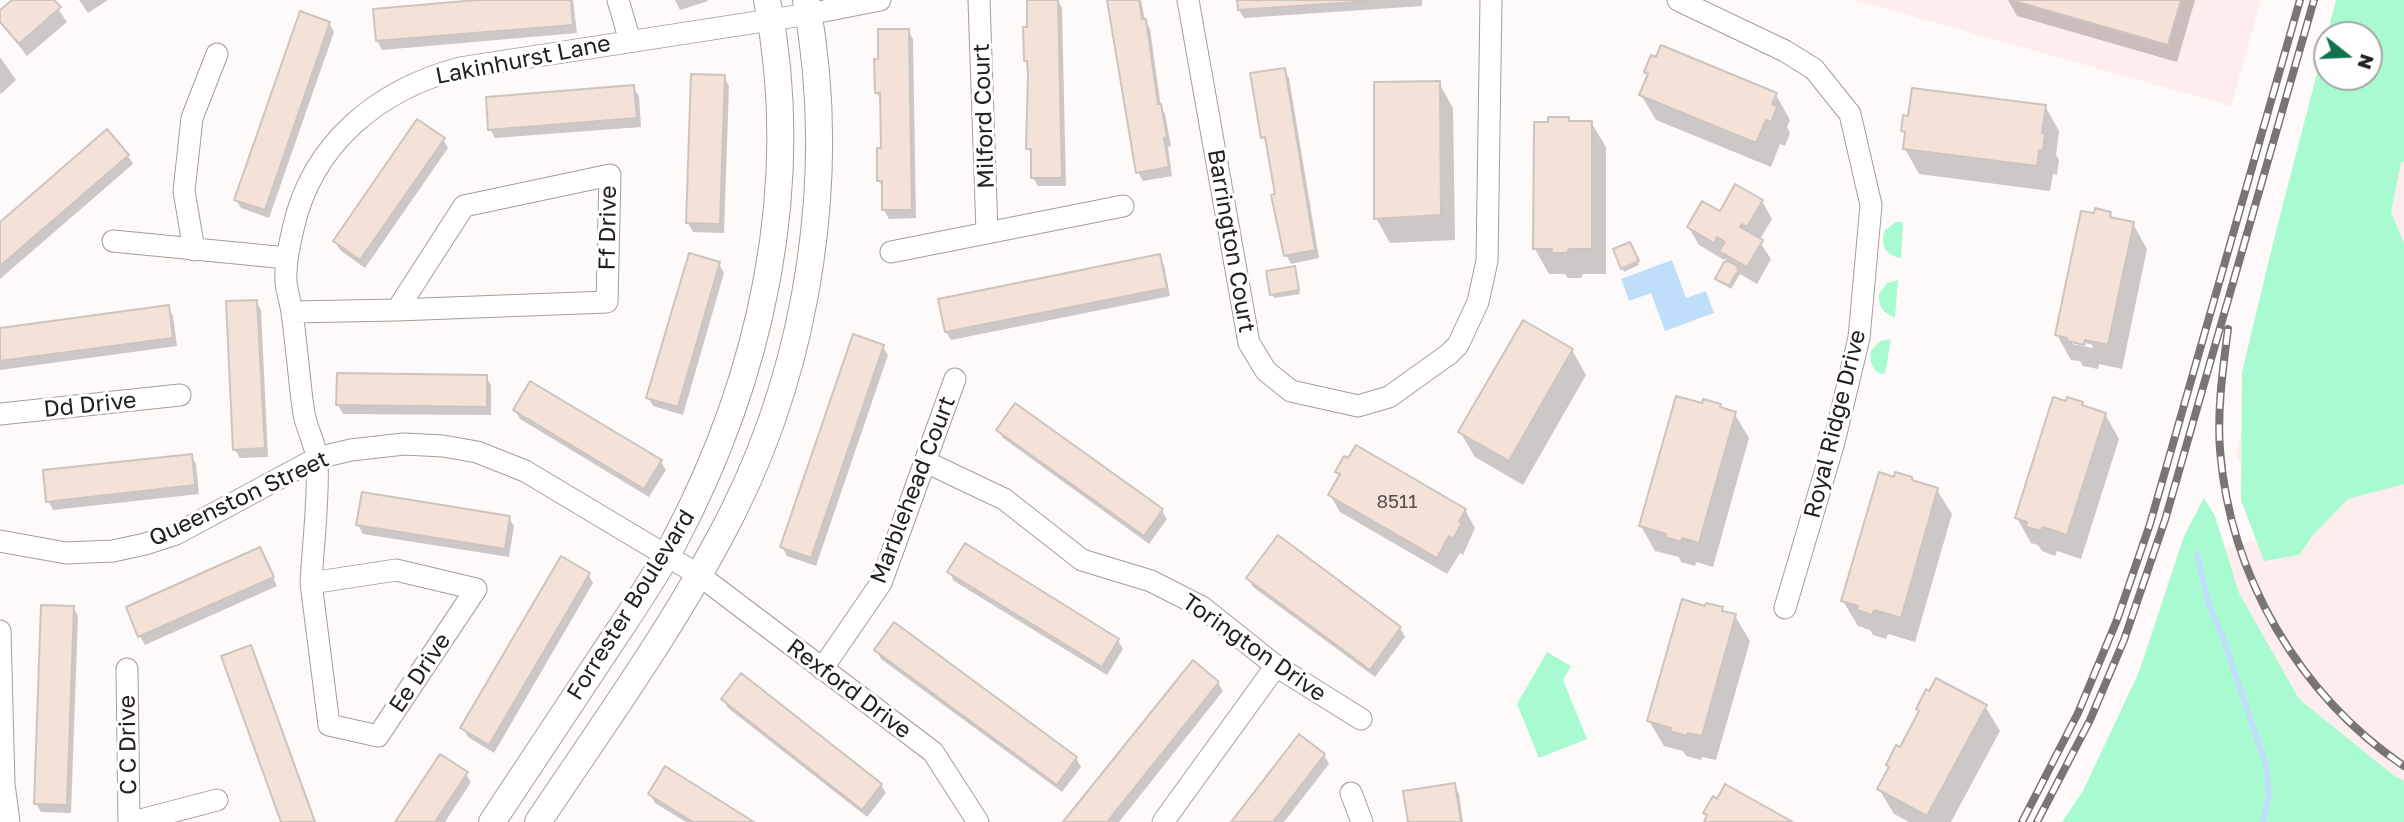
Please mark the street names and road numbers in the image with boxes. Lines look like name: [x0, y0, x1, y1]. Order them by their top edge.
street label: Lakinhurst Lane: [433, 30, 613, 90]
street label: Milford Court: [968, 43, 1000, 189]
street label: Barrington Court: [1201, 147, 1261, 335]
street label: Ff Drive: [593, 185, 623, 271]
street label: Royal Ridge Drive: [1798, 327, 1872, 521]
street label: Dd Drive: [42, 386, 138, 424]
street label: Marblehead Court: [865, 392, 961, 588]
street label: Queenston Street: [145, 445, 333, 553]
street label: Forrester Boulevard: [561, 505, 701, 705]
street label: Torington Drive: [1177, 588, 1331, 708]
street label: Ee Drive: [383, 628, 457, 718]
street label: Rexford Drive: [781, 633, 917, 745]
street label: C C Drive: [113, 695, 143, 795]

